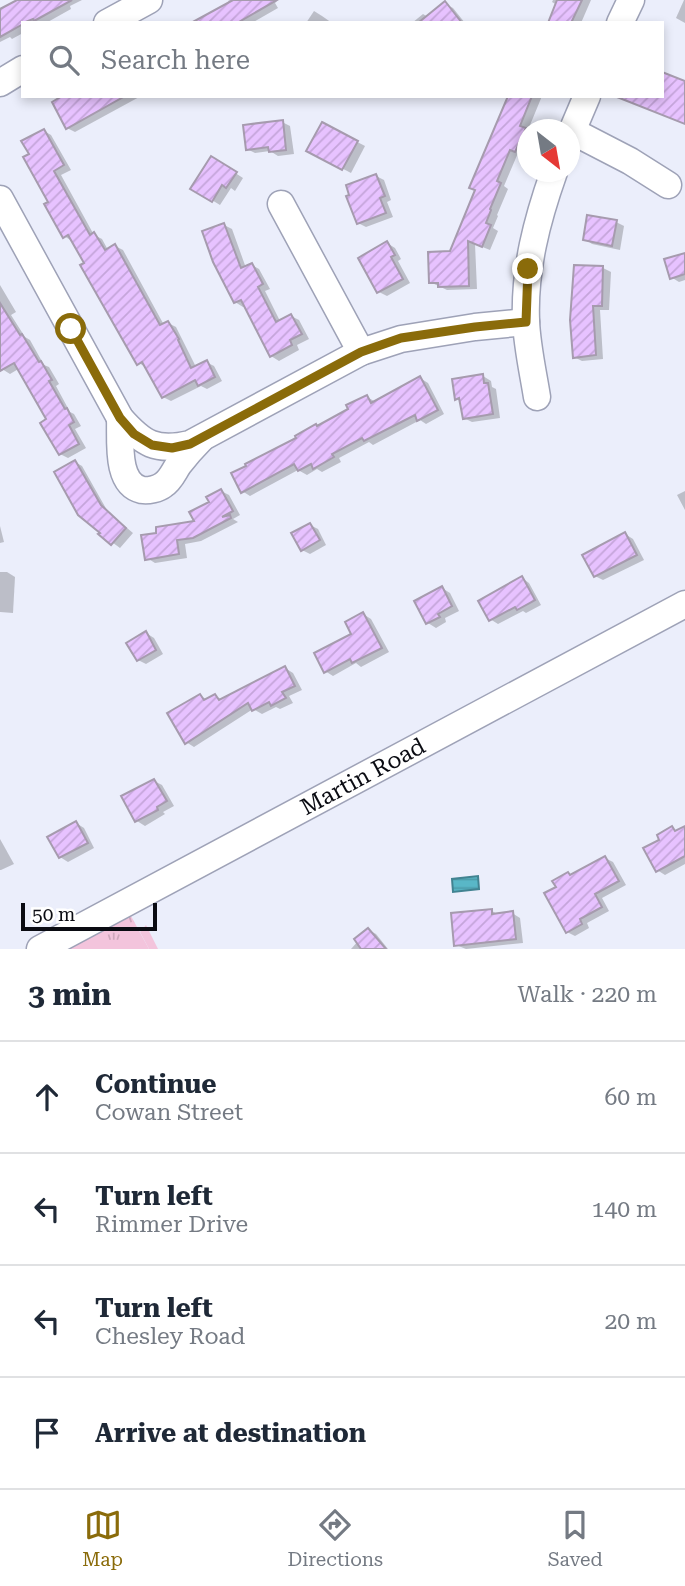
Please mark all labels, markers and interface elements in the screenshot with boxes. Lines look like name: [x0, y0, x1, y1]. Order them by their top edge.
search box: [21, 21, 664, 98]
icon: search: [45, 41, 83, 79]
text: Search here: [101, 45, 250, 75]
north arrow: [517, 119, 580, 182]
route end: [512, 253, 543, 284]
route start: [55, 313, 86, 344]
street label: Martin Road: [296, 732, 430, 821]
scale bar: [21, 900, 158, 932]
text: 50 m: [32, 903, 75, 926]
text: 3 min: [28, 977, 111, 1012]
text: Walk · 220 m: [518, 981, 657, 1008]
text: Continue: [95, 1069, 217, 1099]
icon: ahead: [28, 1078, 66, 1116]
text: 60 m: [604, 1084, 657, 1111]
text: Cowan Street: [95, 1099, 243, 1126]
text: Turn left: [95, 1181, 213, 1211]
icon: left: [28, 1190, 66, 1228]
text: 140 m: [592, 1196, 657, 1223]
text: Rimmer Drive: [95, 1211, 248, 1238]
text: Turn left: [95, 1293, 213, 1323]
icon: left: [28, 1302, 66, 1340]
text: 20 m: [604, 1308, 657, 1335]
text: Chesley Road: [95, 1323, 245, 1350]
icon: arrive: [28, 1414, 66, 1452]
text: Arrive at destination: [95, 1418, 366, 1448]
tab: Map: [82, 1506, 123, 1571]
tab: Directions: [287, 1506, 383, 1571]
tab: Saved: [548, 1506, 603, 1571]

